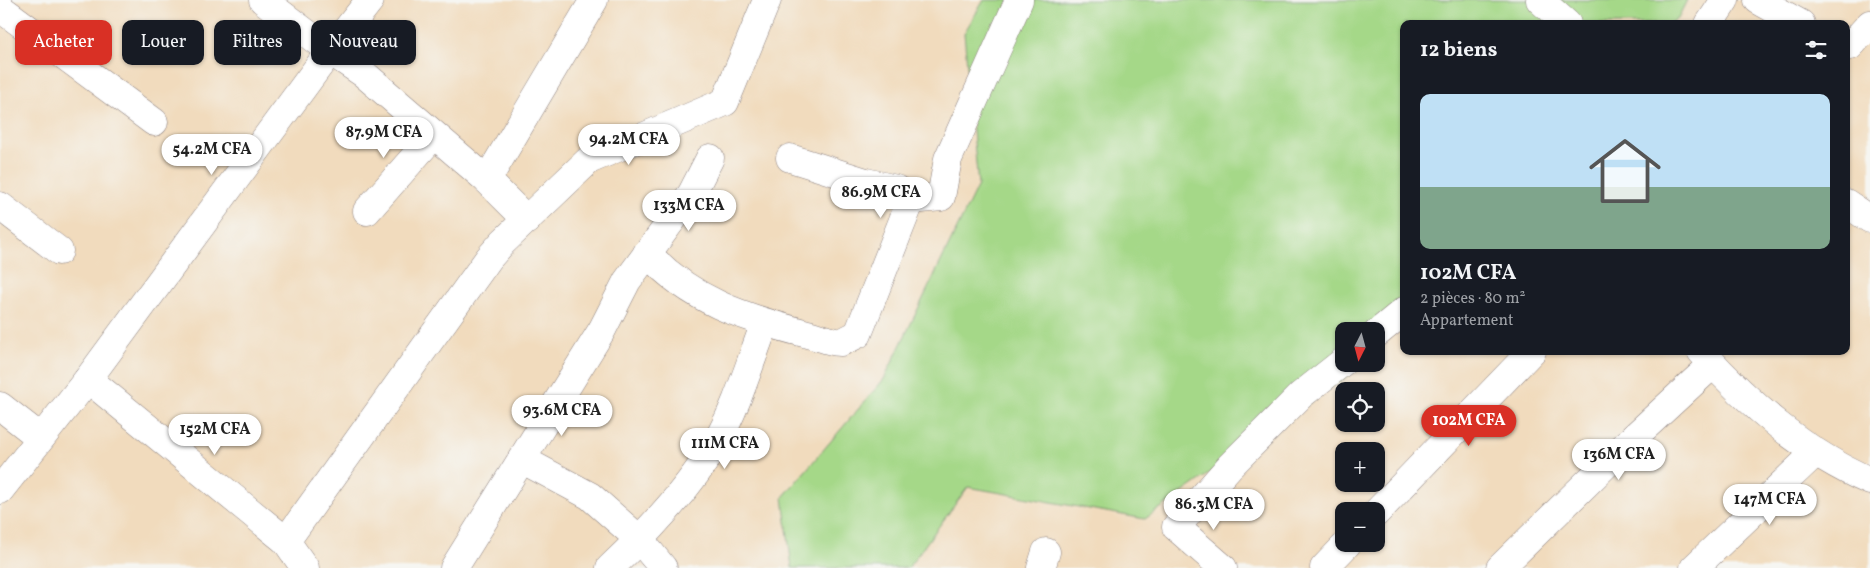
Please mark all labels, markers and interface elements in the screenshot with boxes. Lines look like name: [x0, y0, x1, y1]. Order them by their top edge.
chip: Acheter: [15, 20, 112, 65]
chip: Louer: [122, 20, 204, 65]
chip: Filtres: [214, 20, 301, 65]
chip: Nouveau: [311, 20, 416, 65]
text: 12 biens: [1420, 36, 1497, 65]
icon: filters: [1802, 36, 1830, 64]
pin: 87.9M CFA: [327, 116, 441, 159]
text: 87.9M CFA: [346, 122, 422, 144]
pin: 94.2M CFA: [572, 124, 686, 166]
icon: home: [1580, 126, 1670, 216]
text: 94.2M CFA: [589, 129, 669, 151]
pin: 54.2M CFA: [155, 134, 269, 176]
text: 54.2M CFA: [172, 139, 252, 161]
pin: 86.9M CFA: [824, 176, 938, 219]
text: 86.9M CFA: [841, 182, 921, 204]
pin: 133M CFA: [637, 190, 741, 232]
text: 133M CFA: [653, 195, 725, 217]
text: 102M CFA: [1420, 259, 1516, 288]
text: 2 pièces · 80 m²: [1420, 288, 1526, 310]
text: Appartement: [1420, 310, 1514, 332]
north arrow: [1335, 322, 1385, 372]
map controls: [1335, 322, 1385, 552]
button: locate: [1335, 382, 1385, 432]
pin: 93.6M CFA: [505, 394, 619, 437]
text: 93.6M CFA: [523, 400, 601, 422]
pin: 102M CFA: [1417, 404, 1521, 447]
text: 102M CFA: [1432, 410, 1506, 432]
pin: 152M CFA: [163, 414, 267, 456]
text: 152M CFA: [179, 419, 251, 441]
pin: 111M CFA: [673, 428, 777, 470]
text: 111M CFA: [691, 433, 759, 455]
pin: 136M CFA: [1567, 438, 1671, 481]
button: +: [1335, 442, 1385, 492]
text: 136M CFA: [1583, 444, 1655, 466]
pin: 147M CFA: [1718, 484, 1822, 526]
pin: 86.3M CFA: [1157, 488, 1271, 531]
text: 147M CFA: [1734, 489, 1806, 511]
text: 86.3M CFA: [1175, 494, 1253, 516]
button: −: [1335, 502, 1385, 552]

